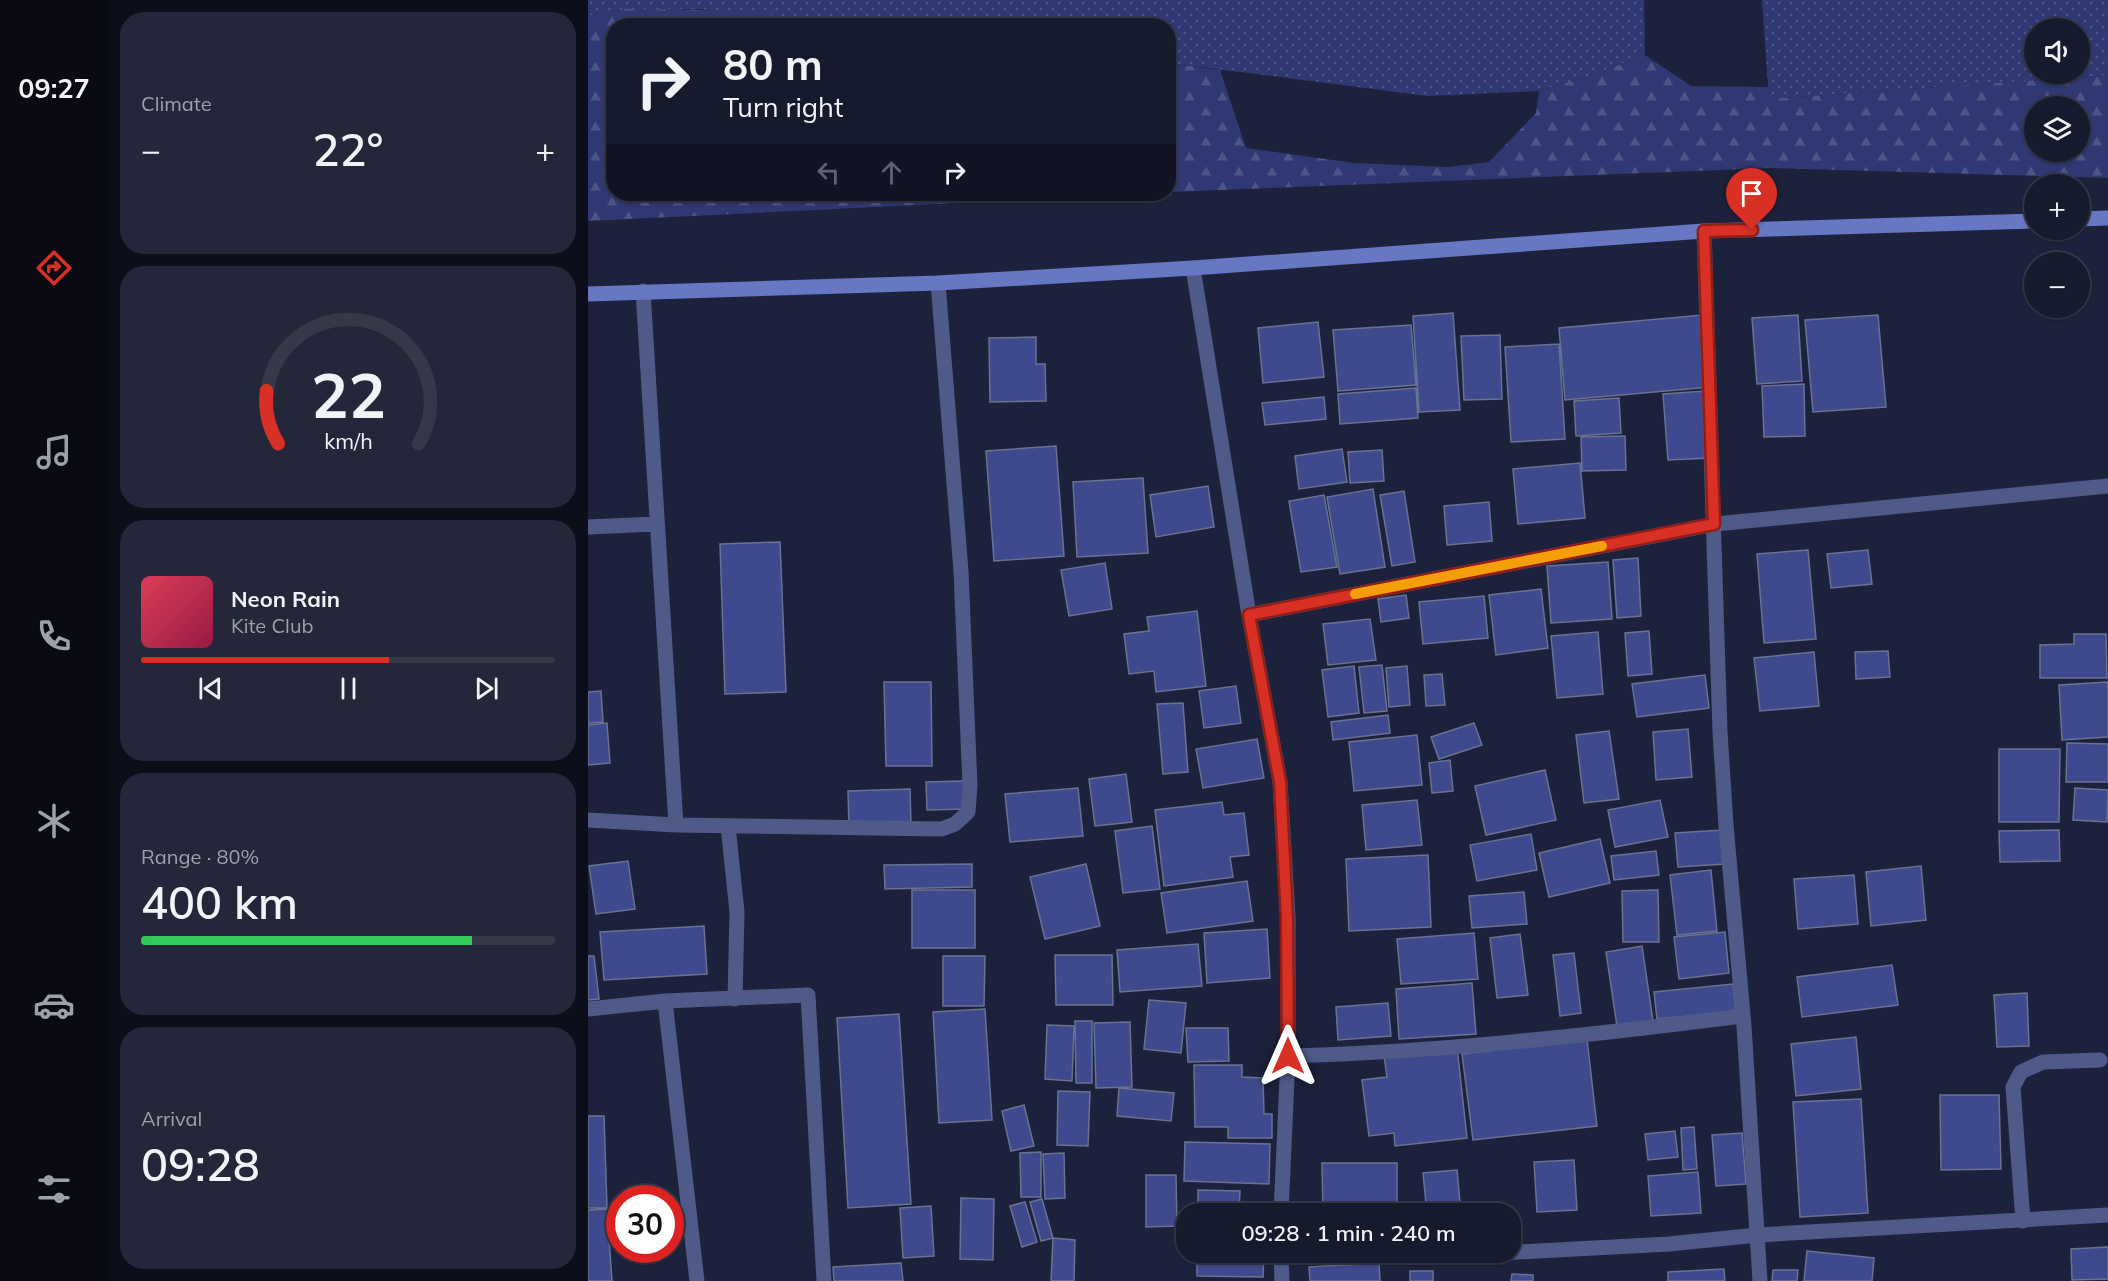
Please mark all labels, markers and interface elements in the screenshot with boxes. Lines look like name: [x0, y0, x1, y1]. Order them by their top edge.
map controls: [2024, 18, 2090, 318]
button: sound: [2024, 18, 2090, 84]
text: 80 m: [723, 38, 823, 91]
icon: right: [624, 42, 702, 120]
text: 09:27: [18, 71, 90, 105]
text: Turn right: [723, 90, 843, 124]
text: Climate: [141, 91, 212, 116]
button: layers: [2024, 96, 2090, 162]
text: 22°: [313, 121, 383, 177]
text: −: [141, 129, 161, 170]
text: +: [535, 129, 555, 170]
icon: left: [812, 156, 845, 189]
icon: ahead: [875, 156, 908, 189]
icon: right: [938, 156, 971, 189]
pin: [1726, 168, 1777, 230]
button: +: [2024, 174, 2090, 240]
icon: arrive: [1735, 177, 1768, 210]
icon: directions: [33, 247, 75, 289]
button: −: [2024, 252, 2090, 318]
text: 22: [311, 355, 385, 434]
text: km/h: [324, 427, 372, 454]
icon: music: [33, 431, 75, 473]
text: Neon Rain: [231, 585, 340, 613]
text: Kite Club: [231, 613, 313, 638]
icon: phone: [33, 615, 75, 657]
icon: previous: [194, 672, 227, 705]
icon: pause: [332, 672, 365, 705]
icon: next: [470, 672, 503, 705]
icon: climate: [33, 800, 75, 842]
text: Range · 80%: [141, 844, 259, 869]
text: 400 km: [141, 874, 298, 930]
icon: car: [33, 984, 75, 1026]
position arrow: [1256, 1024, 1320, 1088]
text: Arrival: [141, 1106, 202, 1131]
text: 09:28: [141, 1136, 260, 1192]
icon: filters: [33, 1168, 75, 1210]
speed limit sign: 30: [606, 1185, 684, 1263]
text: 09:28 · 1 min · 240 m: [1241, 1219, 1456, 1247]

